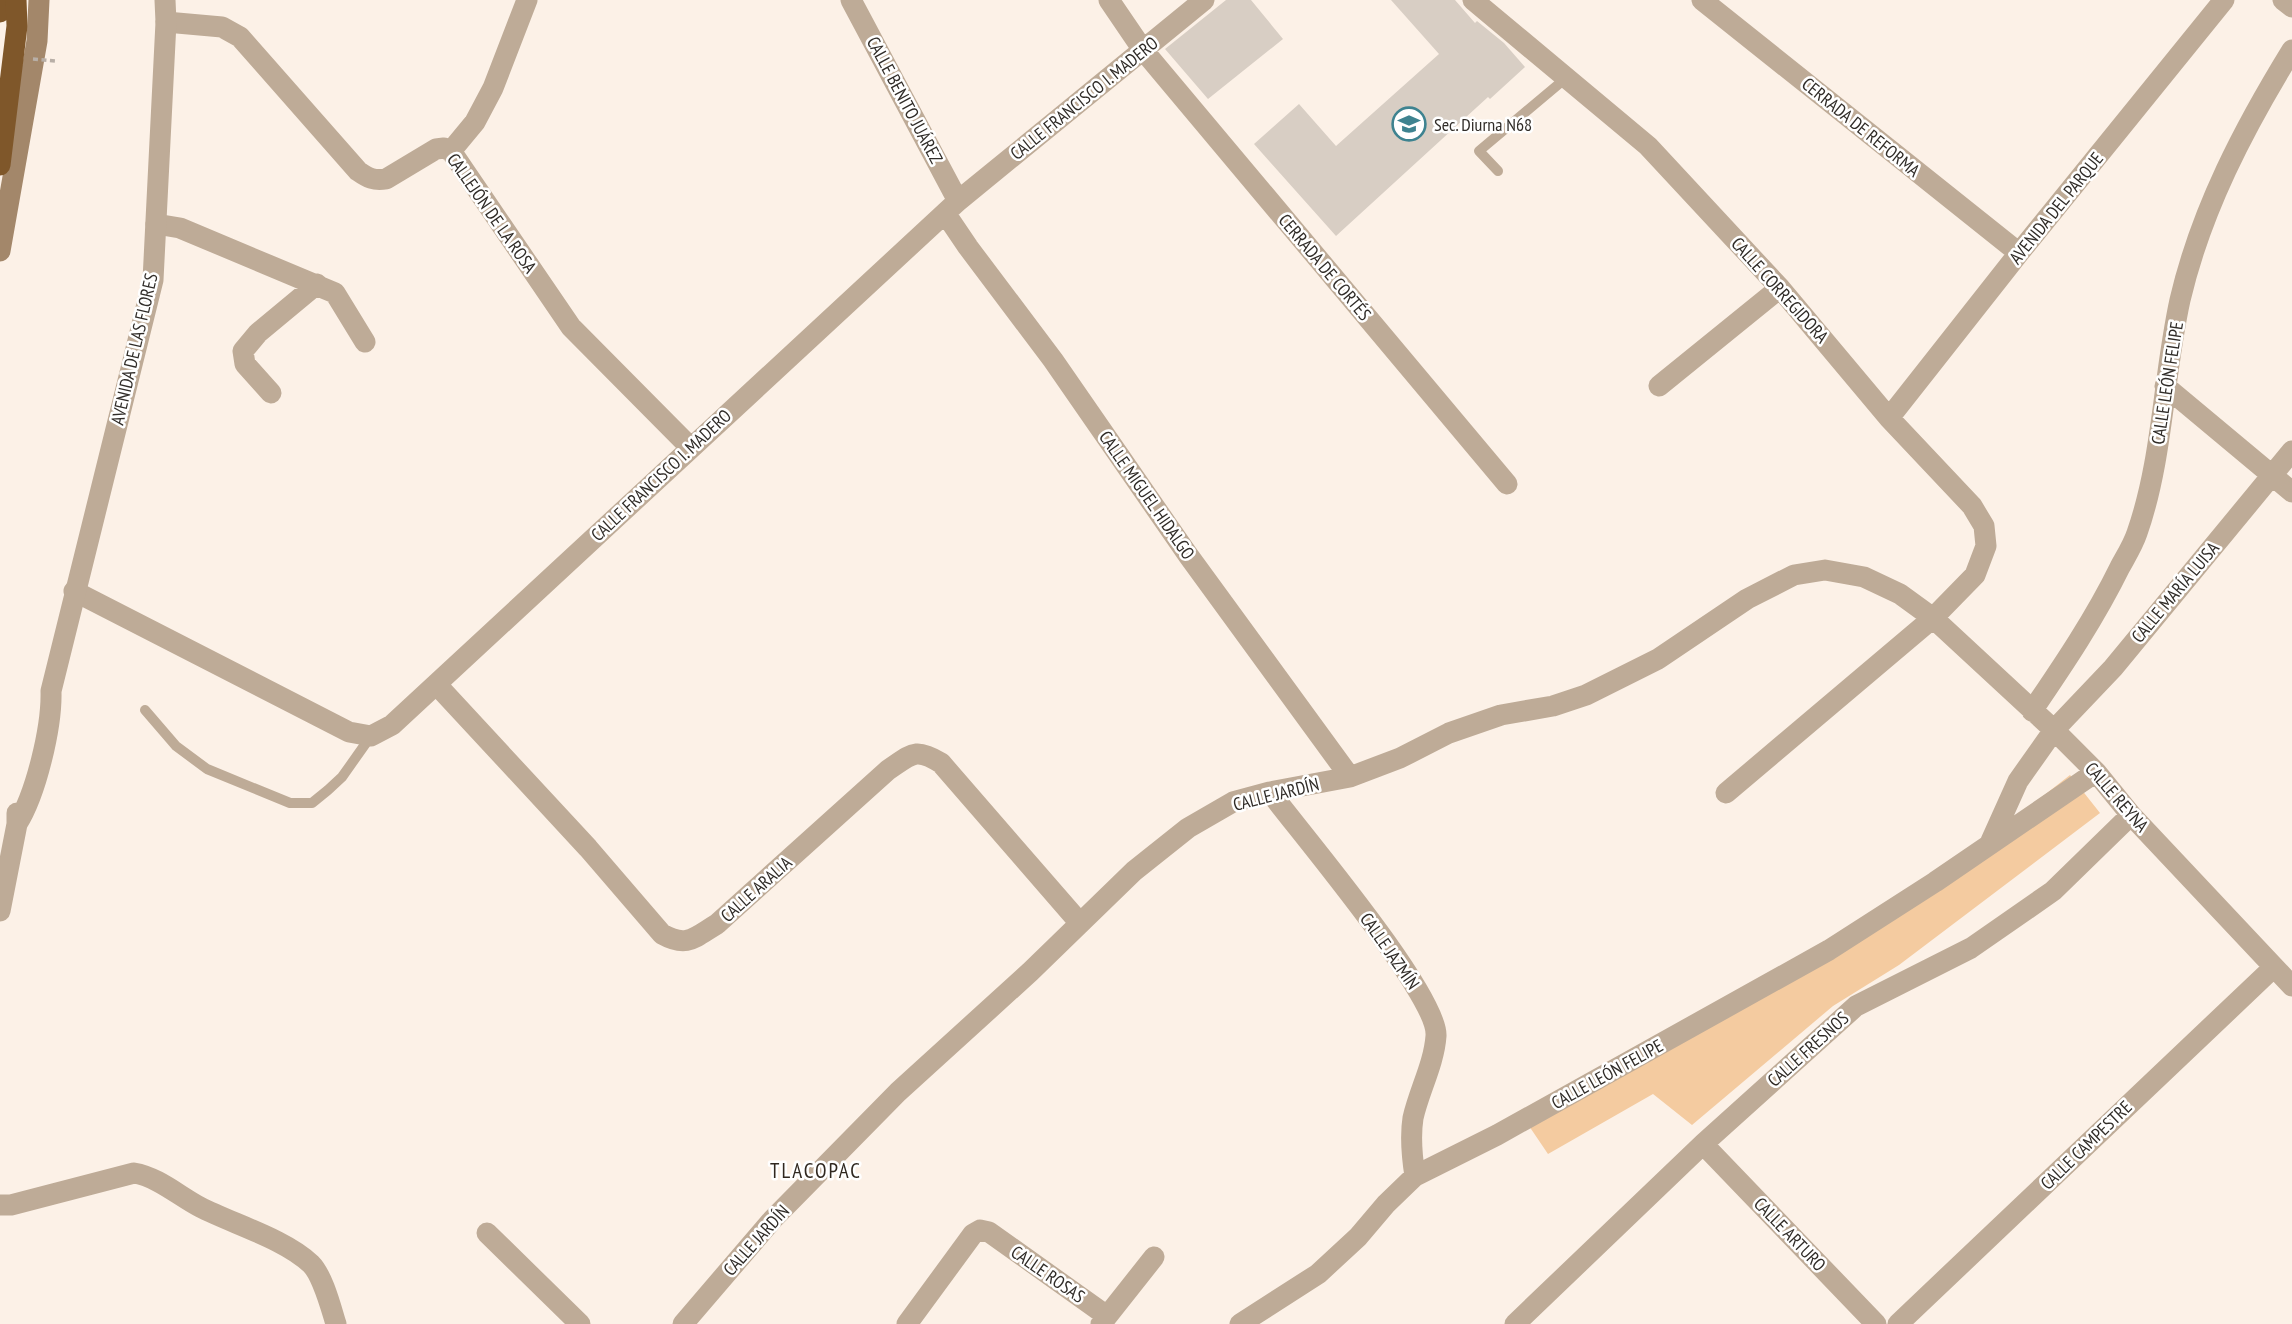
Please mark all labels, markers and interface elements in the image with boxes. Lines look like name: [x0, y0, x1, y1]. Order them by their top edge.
street label: CALLE FRANCISCO I. MADERO: [1005, 31, 1163, 165]
street label: CALLE BENITO JUÁREZ: [862, 33, 948, 167]
street label: CERRADA DE REFORMA: [1797, 72, 1925, 182]
school or university icon: Sec. Diurna N68: [1390, 105, 1428, 143]
place label: Sec. Diurna N68: [1434, 113, 1532, 136]
street label: AVENIDA DEL PARQUE: [2004, 147, 2108, 269]
street label: CALLEJÓN DE LA ROSA: [442, 149, 542, 278]
street label: CERRADA DE CORTÉS: [1274, 209, 1376, 325]
street label: CALLE CORREGIDORA: [1726, 232, 1834, 348]
street label: AVENIDA DE LAS FLORES: [105, 271, 163, 427]
street label: CALLE LEÓN FELIPE: [2146, 320, 2188, 446]
street label: CALLE FRANCISCO I. MADERO: [586, 404, 736, 546]
street label: CALLE MIGUEL HIDALGO: [1094, 426, 1200, 564]
street label: CALLE MARÍA LUISA: [2126, 537, 2224, 647]
street label: CALLE REYNA: [2080, 757, 2154, 837]
street label: CALLE JARDÍN: [1231, 772, 1321, 816]
street label: CALLE ARALIA: [716, 851, 797, 927]
street label: CALLE JAZMÍN: [1355, 908, 1425, 994]
street label: CALLE FRESNOS: [1763, 1006, 1854, 1092]
street label: CALLE LEÓN FELIPE: [1547, 1034, 1667, 1114]
street label: CALLE CAMPESTRE: [2035, 1096, 2137, 1194]
district label: TLACOPAC: [770, 1157, 862, 1184]
street label: CALLE ARTURO: [1749, 1192, 1831, 1276]
street label: CALLE JARDÍN: [718, 1200, 794, 1280]
street label: CALLE ROSAS: [1007, 1240, 1090, 1308]

